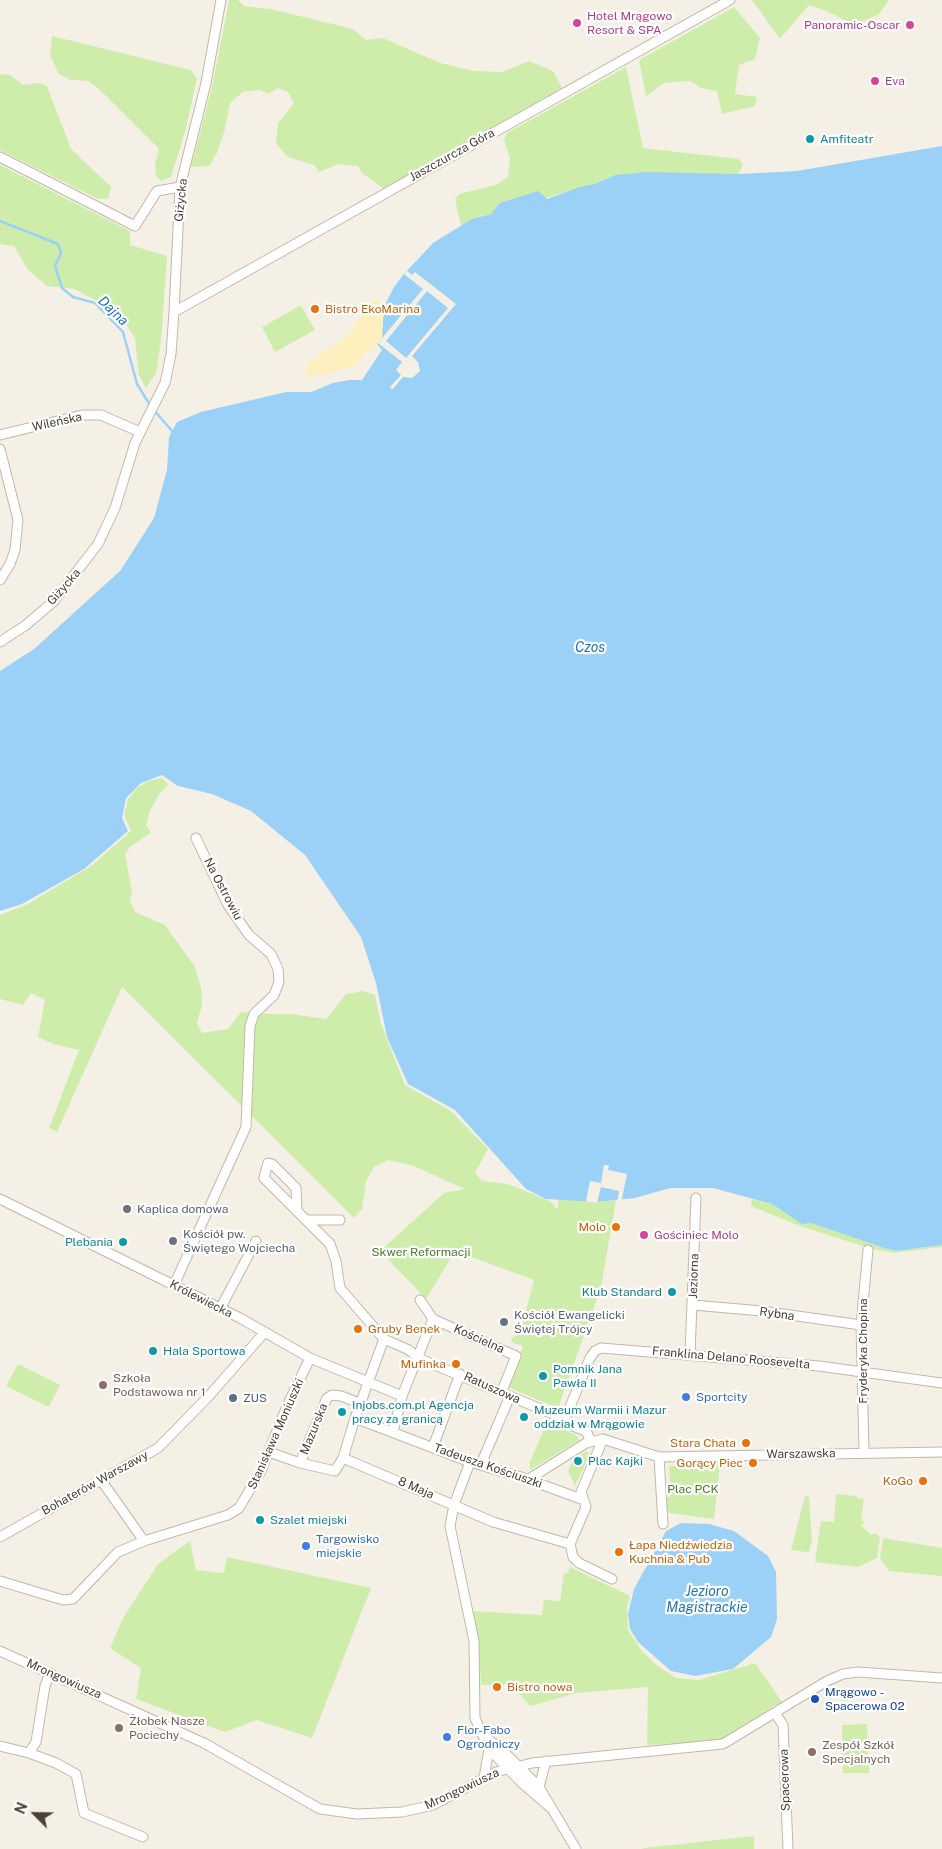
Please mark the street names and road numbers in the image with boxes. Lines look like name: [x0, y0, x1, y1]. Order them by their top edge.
street label: Jaszczurcza Góra: [407, 126, 497, 184]
street label: Giżycka: [172, 178, 190, 222]
street label: Wileńska: [31, 410, 83, 434]
street label: Giżycka: [44, 566, 84, 608]
street label: Na Ostrowiu: [201, 855, 245, 923]
street label: Jeziorna: [686, 1253, 702, 1299]
street label: Królewiecka: [167, 1277, 235, 1321]
street label: Fryderyka Chopina: [856, 1298, 870, 1404]
street label: Rybna: [759, 1304, 795, 1324]
street label: Kościelna: [451, 1321, 507, 1357]
street label: Franklina Delano Roosevelta: [652, 1344, 810, 1372]
street label: Ratuszowa: [462, 1369, 522, 1407]
street label: Stanisława Moniuszki: [245, 1376, 307, 1492]
street label: Mazurska: [297, 1401, 331, 1457]
street label: Tadeusza Kościuszki: [432, 1441, 544, 1491]
street label: Warszawska: [766, 1446, 836, 1462]
street label: Bohaterów Warszawy: [39, 1448, 151, 1518]
street label: 8 Maja: [396, 1474, 436, 1502]
street label: Mrongowiusza: [24, 1656, 104, 1702]
street label: Spacerowa: [777, 1749, 793, 1811]
street label: Mrongowiusza: [422, 1765, 502, 1813]

